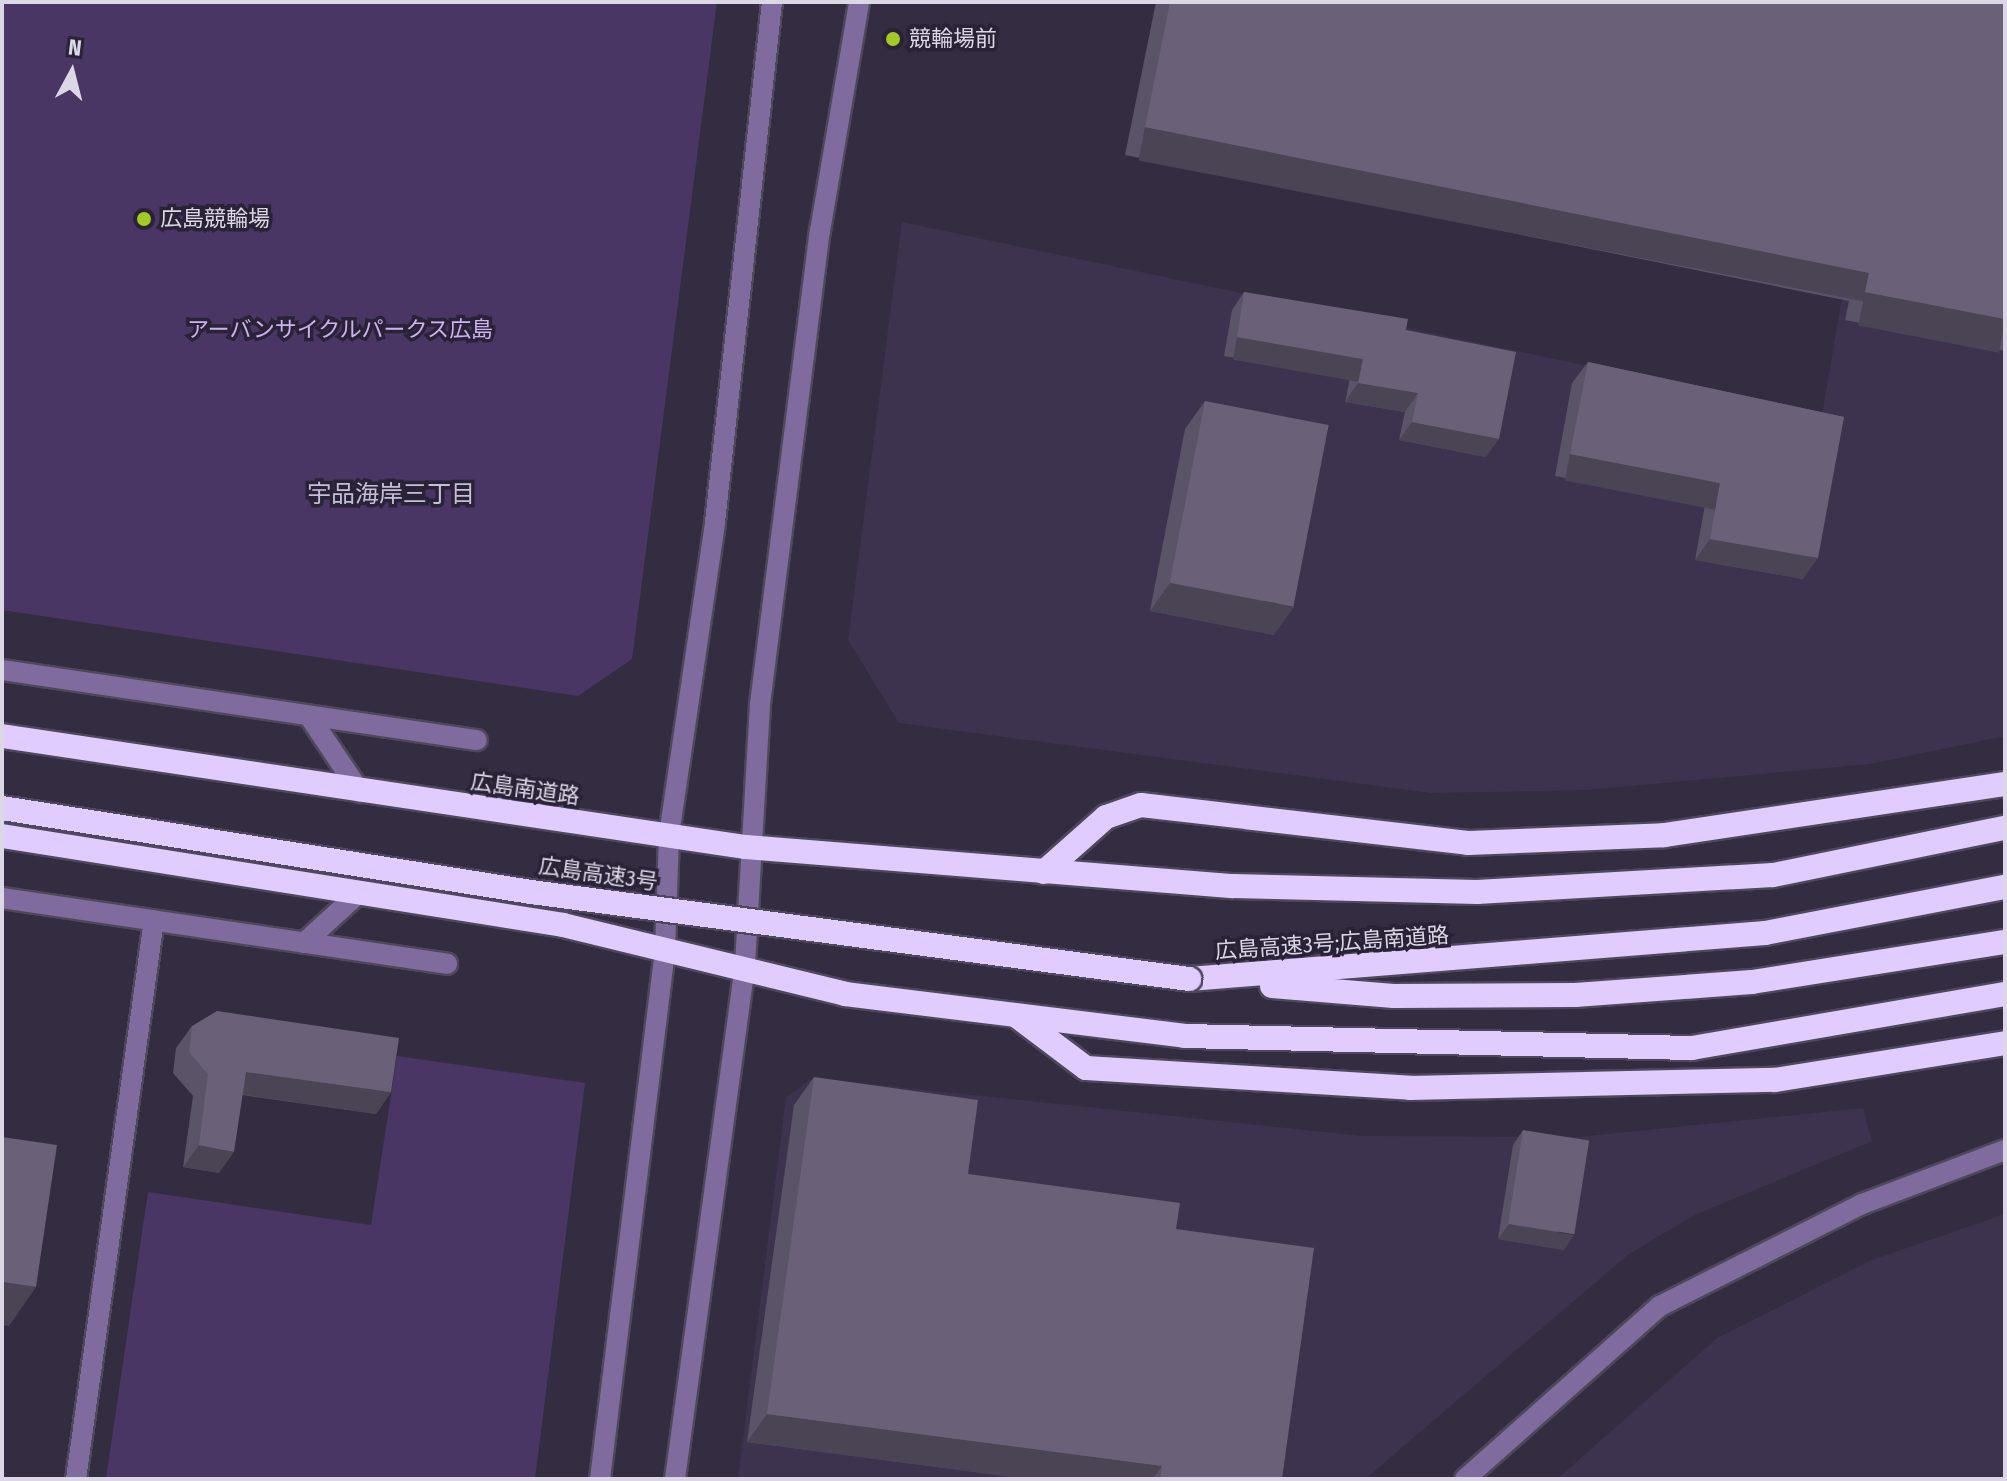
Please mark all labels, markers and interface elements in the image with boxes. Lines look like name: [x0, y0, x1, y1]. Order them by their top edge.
place label: 競輪場前: [909, 26, 997, 52]
marker: 競輪場前: [884, 30, 902, 48]
north arrow: [32, 32, 112, 112]
text: N: [67, 33, 83, 62]
place label: 広島競輪場: [160, 206, 270, 232]
marker: 広島競輪場: [135, 210, 153, 228]
park label: アーバンサイクルパークス広島: [187, 317, 493, 343]
district label: 宇品海岸三丁目: [307, 481, 475, 509]
street label: 広島南道路: [469, 768, 581, 810]
street label: 広島高速3号: [537, 853, 659, 895]
street label: 広島高速3号;広島南道路: [1214, 922, 1450, 964]

